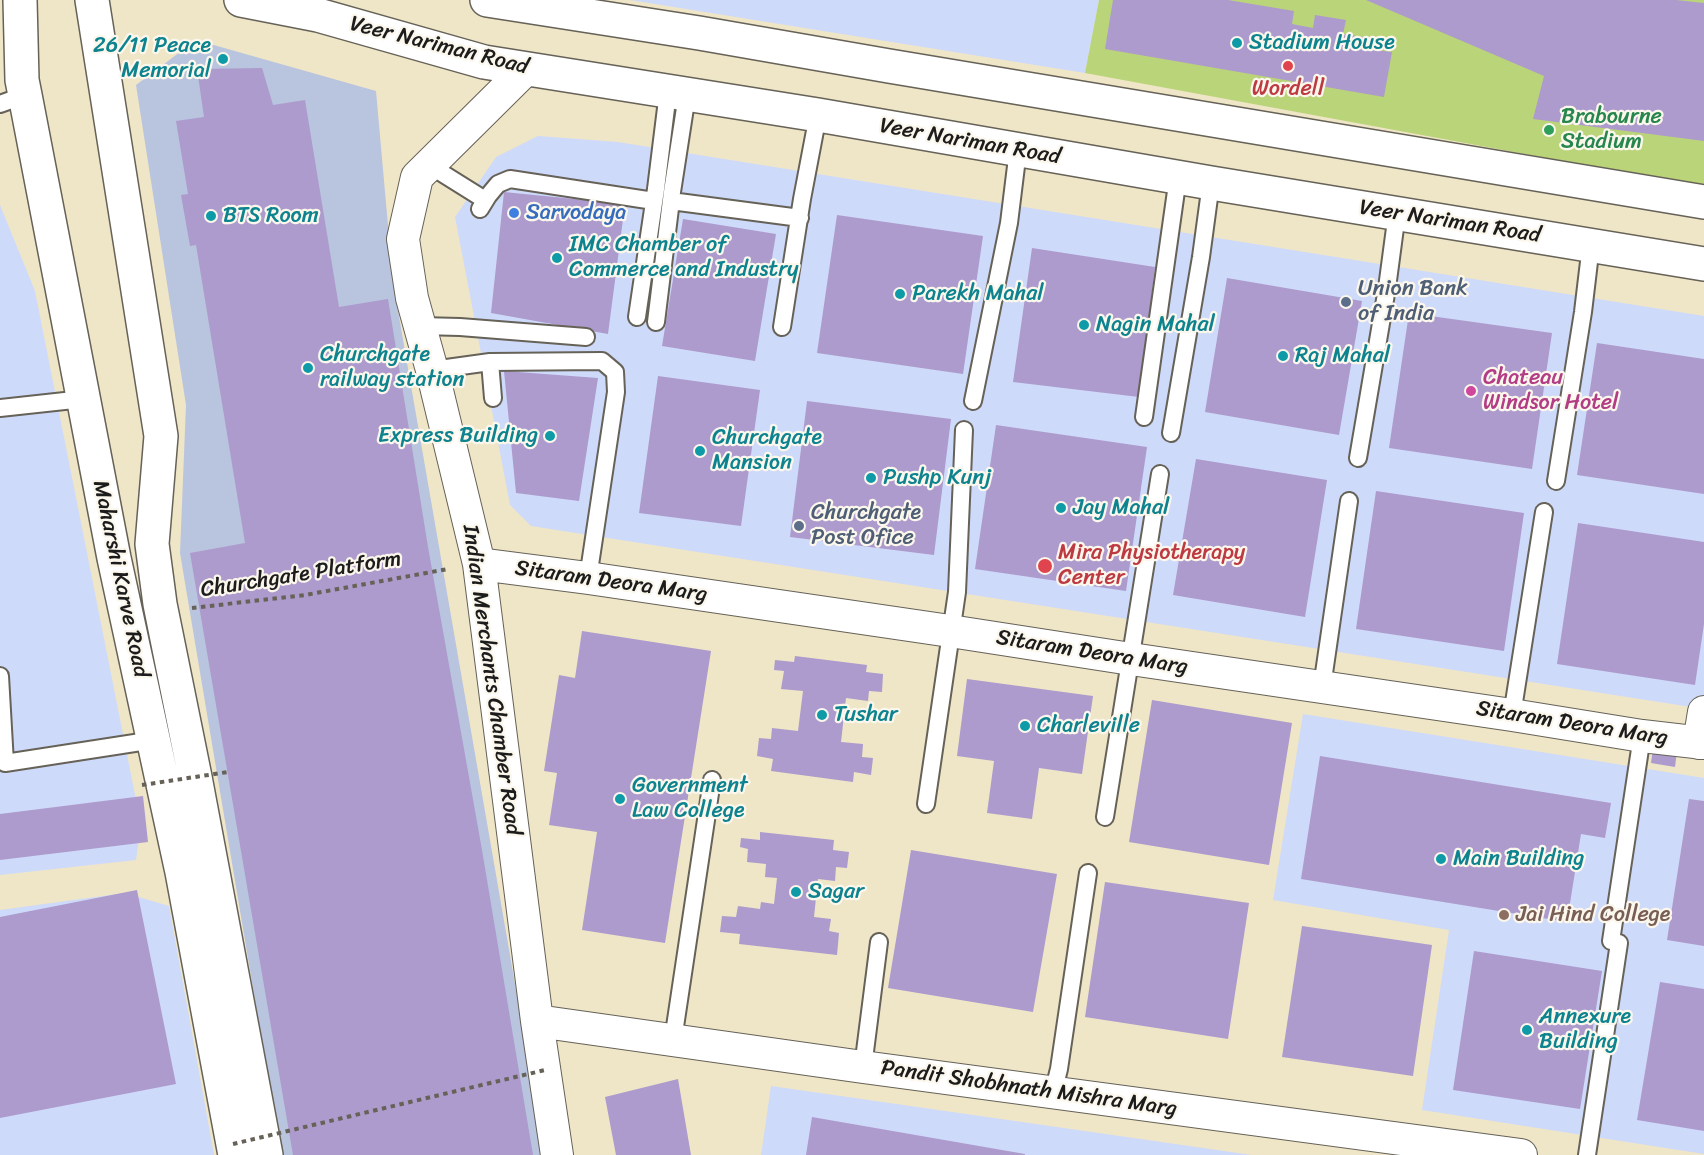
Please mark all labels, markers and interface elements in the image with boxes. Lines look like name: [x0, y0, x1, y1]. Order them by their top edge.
street label: Veer Nariman Road: [347, 11, 531, 81]
place label: Stadium House: [1249, 30, 1395, 56]
place label: 26/11 Peace Memorial: [93, 33, 211, 84]
marker: Stadium House: [1230, 36, 1244, 50]
marker: 26/11 Peace Memorial: [216, 52, 230, 66]
marker: Wordell: [1281, 59, 1295, 73]
place label: Wordell: [1252, 76, 1324, 102]
place label: Brabourne Stadium: [1561, 104, 1662, 156]
street label: Veer Nariman Road: [878, 113, 1062, 171]
marker: Brabourne Stadium: [1542, 123, 1556, 137]
street label: Veer Nariman Road: [1358, 195, 1542, 249]
place label: Sarvodaya: [526, 200, 626, 226]
place label: BTS Room: [223, 203, 319, 229]
marker: Sarvodaya: [507, 206, 521, 220]
marker: BTS Room: [204, 209, 218, 223]
place label: IMC Chamber of Commerce and Industry: [569, 232, 798, 284]
marker: IMC Chamber of Commerce and Industry: [550, 251, 564, 265]
place label: Union Bank of India: [1358, 276, 1468, 328]
place label: Parekh Mahal: [912, 281, 1043, 307]
marker: Parekh Mahal: [893, 287, 907, 301]
marker: Union Bank of India: [1339, 295, 1353, 309]
place label: Nagin Mahal: [1096, 312, 1215, 338]
marker: Nagin Mahal: [1077, 318, 1091, 332]
place label: Churchgate railway station: [320, 342, 464, 394]
place label: Raj Mahal: [1295, 343, 1390, 369]
marker: Raj Mahal: [1276, 349, 1290, 363]
marker: Churchgate railway station: [301, 361, 315, 375]
place label: Chateau Windsor Hotel: [1483, 365, 1618, 416]
marker: Chateau Windsor Hotel: [1464, 384, 1478, 398]
place label: Express Building: [378, 423, 538, 449]
place label: Churchgate Mansion: [712, 425, 822, 476]
marker: Express Building: [543, 429, 557, 443]
marker: Churchgate Mansion: [693, 444, 707, 458]
place label: Pushp Kunj: [883, 465, 991, 491]
marker: Pushp Kunj: [864, 471, 878, 485]
street label: Maharshi Karve Road: [86, 478, 154, 680]
place label: Jay Mahal: [1073, 495, 1169, 521]
place label: Churchgate Post Ofice: [811, 500, 921, 552]
marker: Jay Mahal: [1054, 501, 1068, 515]
marker: Churchgate Post Ofice: [792, 519, 806, 533]
street label: Indian Merchants Chamber Road: [456, 523, 526, 837]
place label: Mira Physiotherapy Center: [1058, 540, 1245, 592]
street label: Churchgate Platform: [199, 546, 403, 604]
street label: Sitaram Deora Marg: [513, 555, 709, 609]
marker: Mira Physiotherapy Center: [1036, 557, 1054, 575]
street label: Sitaram Deora Marg: [994, 625, 1190, 681]
street label: Sitaram Deora Marg: [1474, 696, 1670, 752]
place label: Tushar: [834, 702, 898, 728]
marker: Tushar: [815, 708, 829, 722]
place label: Charleville: [1037, 713, 1140, 739]
marker: Charleville: [1018, 719, 1032, 733]
place label: Government Law College: [632, 773, 748, 824]
marker: Government Law College: [613, 792, 627, 806]
place label: Main Building: [1453, 846, 1584, 872]
marker: Main Building: [1434, 852, 1448, 866]
place label: Sagar: [808, 879, 864, 905]
marker: Sagar: [789, 885, 803, 899]
place label: Jai Hind College: [1516, 902, 1670, 928]
marker: Jai Hind College: [1497, 908, 1511, 922]
place label: Annexure Building: [1539, 1004, 1631, 1056]
marker: Annexure Building: [1520, 1023, 1534, 1037]
street label: Pandit Shobhnath Mishra Marg: [879, 1055, 1179, 1123]

